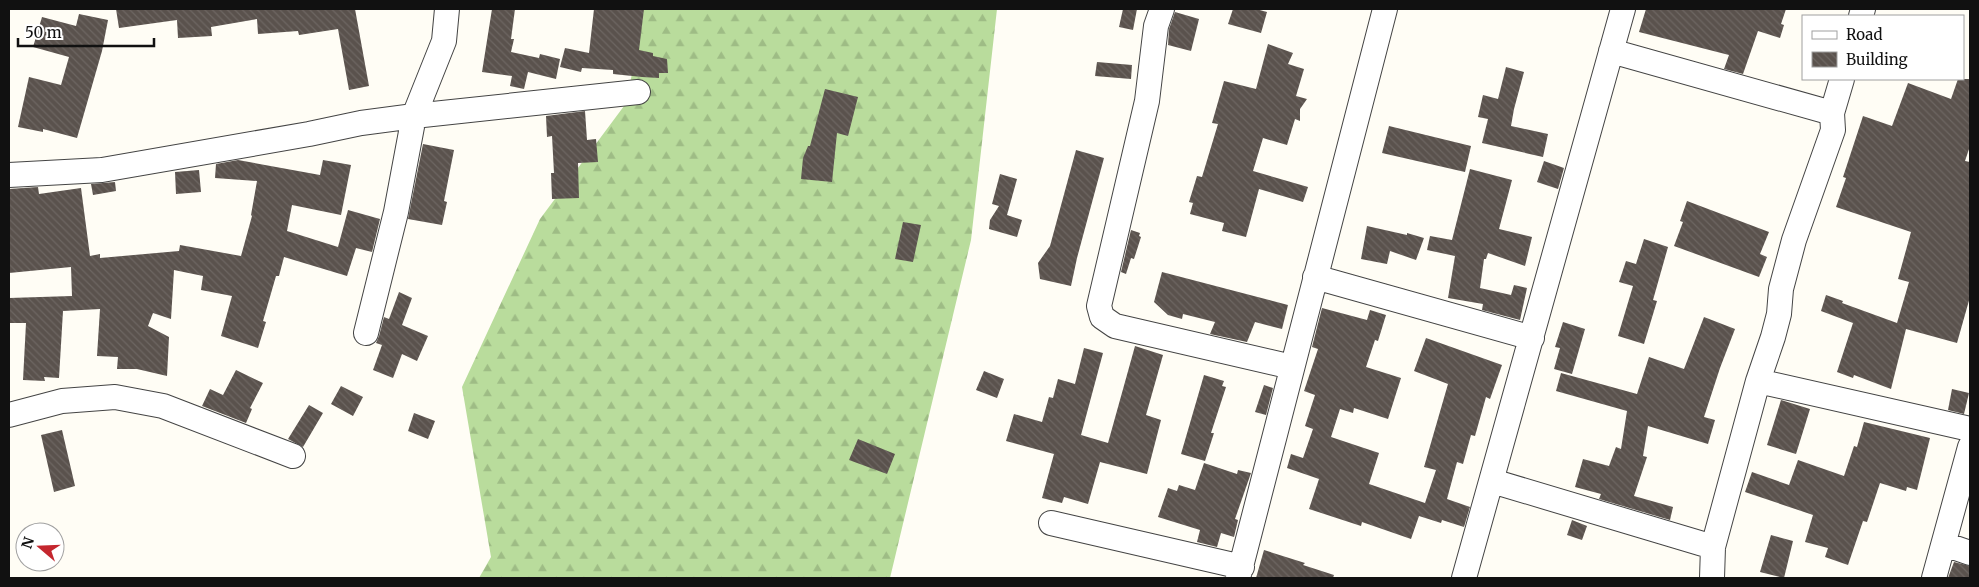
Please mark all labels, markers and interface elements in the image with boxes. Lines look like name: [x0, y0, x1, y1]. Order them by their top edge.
scale bar: [18, 15, 154, 47]
legend: [1802, 15, 1964, 80]
text: 50 m: [25, 23, 62, 42]
text: Road: [1846, 25, 1882, 44]
text: Building: [1846, 50, 1908, 69]
north arrow: [15, 522, 65, 572]
text: N: [17, 535, 38, 551]

